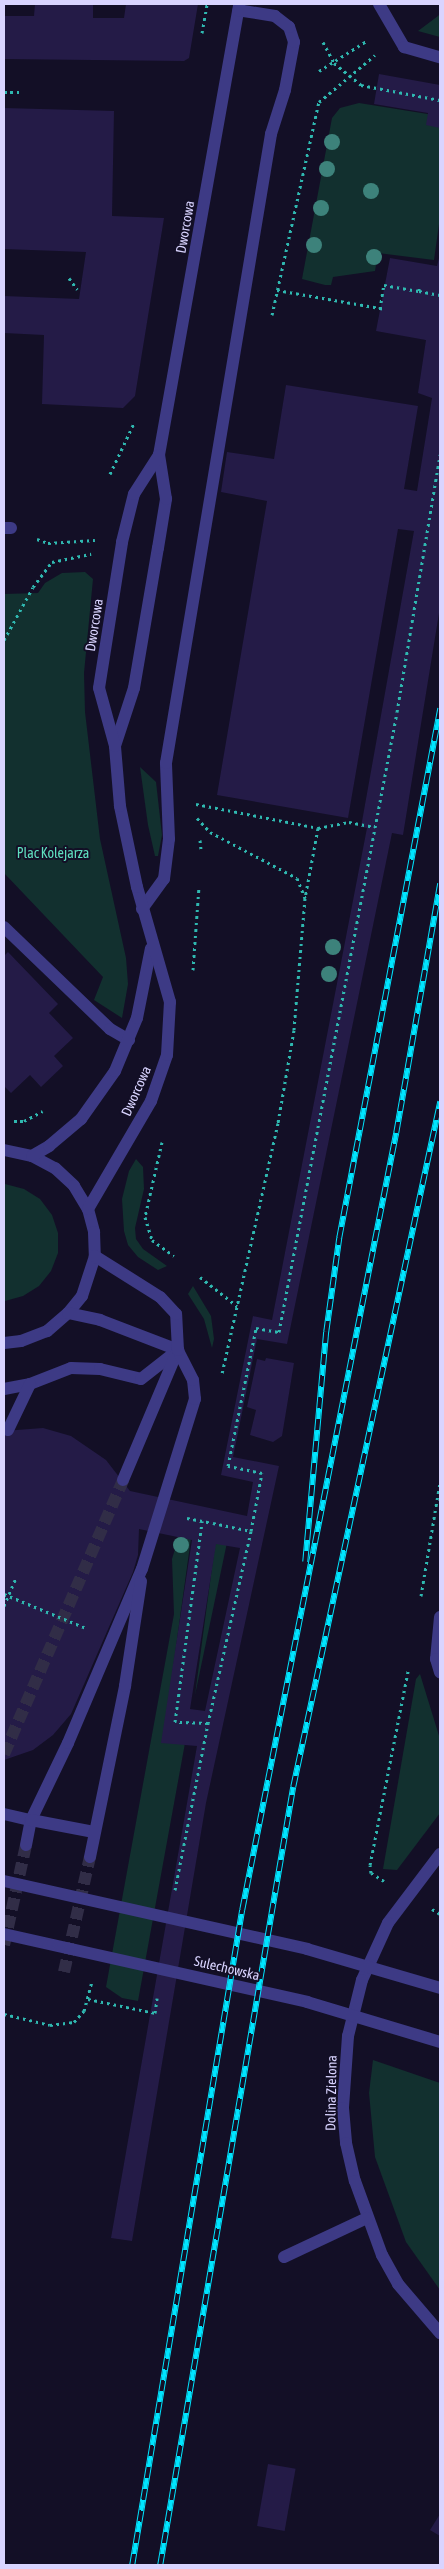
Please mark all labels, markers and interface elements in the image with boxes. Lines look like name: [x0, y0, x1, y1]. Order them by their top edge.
street label: Dworcowa: [172, 199, 198, 255]
street label: Dworcowa: [82, 597, 106, 653]
park label: Plac Kolejarza: [17, 845, 89, 861]
street label: Dworcowa: [118, 1063, 154, 1119]
street label: Sulechowska: [193, 1952, 261, 1984]
street label: Dolina Zielona: [322, 2055, 340, 2131]

